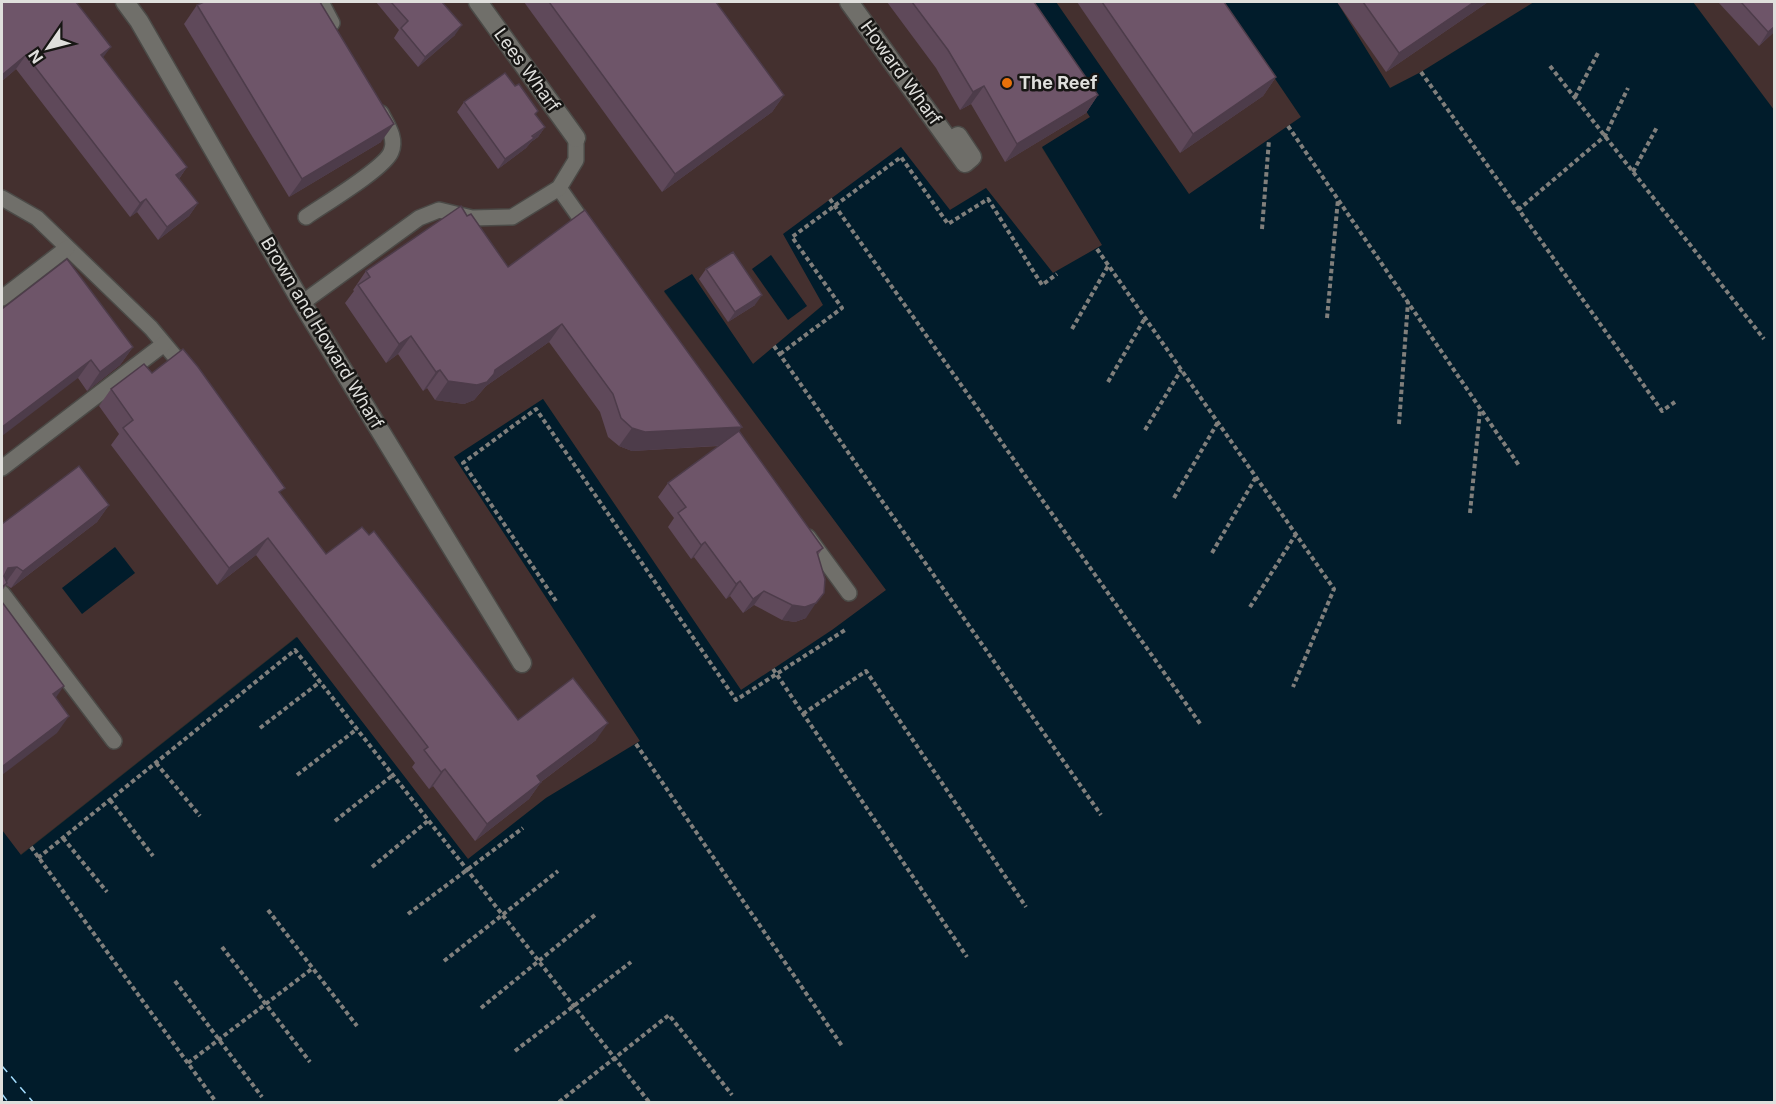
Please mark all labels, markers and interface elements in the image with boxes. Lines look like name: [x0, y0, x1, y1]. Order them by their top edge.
street label: Howard Wharf: [857, 17, 946, 129]
north arrow: [18, 18, 78, 78]
street label: Lees Wharf: [490, 24, 565, 116]
text: N: [24, 46, 47, 67]
place label: The Reef: [1019, 72, 1097, 93]
marker: The Reef: [1000, 76, 1014, 90]
street label: Brown and Howard Wharf: [257, 233, 388, 432]

